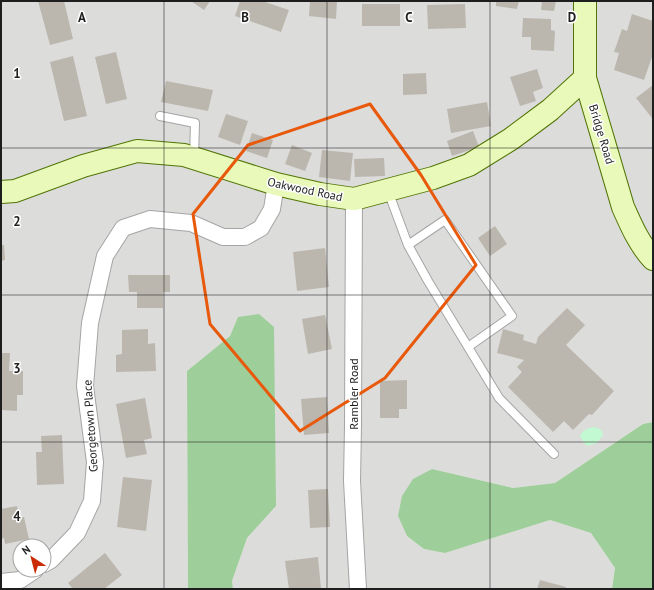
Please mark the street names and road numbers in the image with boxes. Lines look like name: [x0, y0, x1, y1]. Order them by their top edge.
street label: Bridge Road: [586, 102, 618, 166]
street label: Oakwood Road: [266, 174, 344, 204]
street label: Rambler Road: [346, 358, 361, 430]
street label: Georgetown Place: [79, 379, 101, 473]

